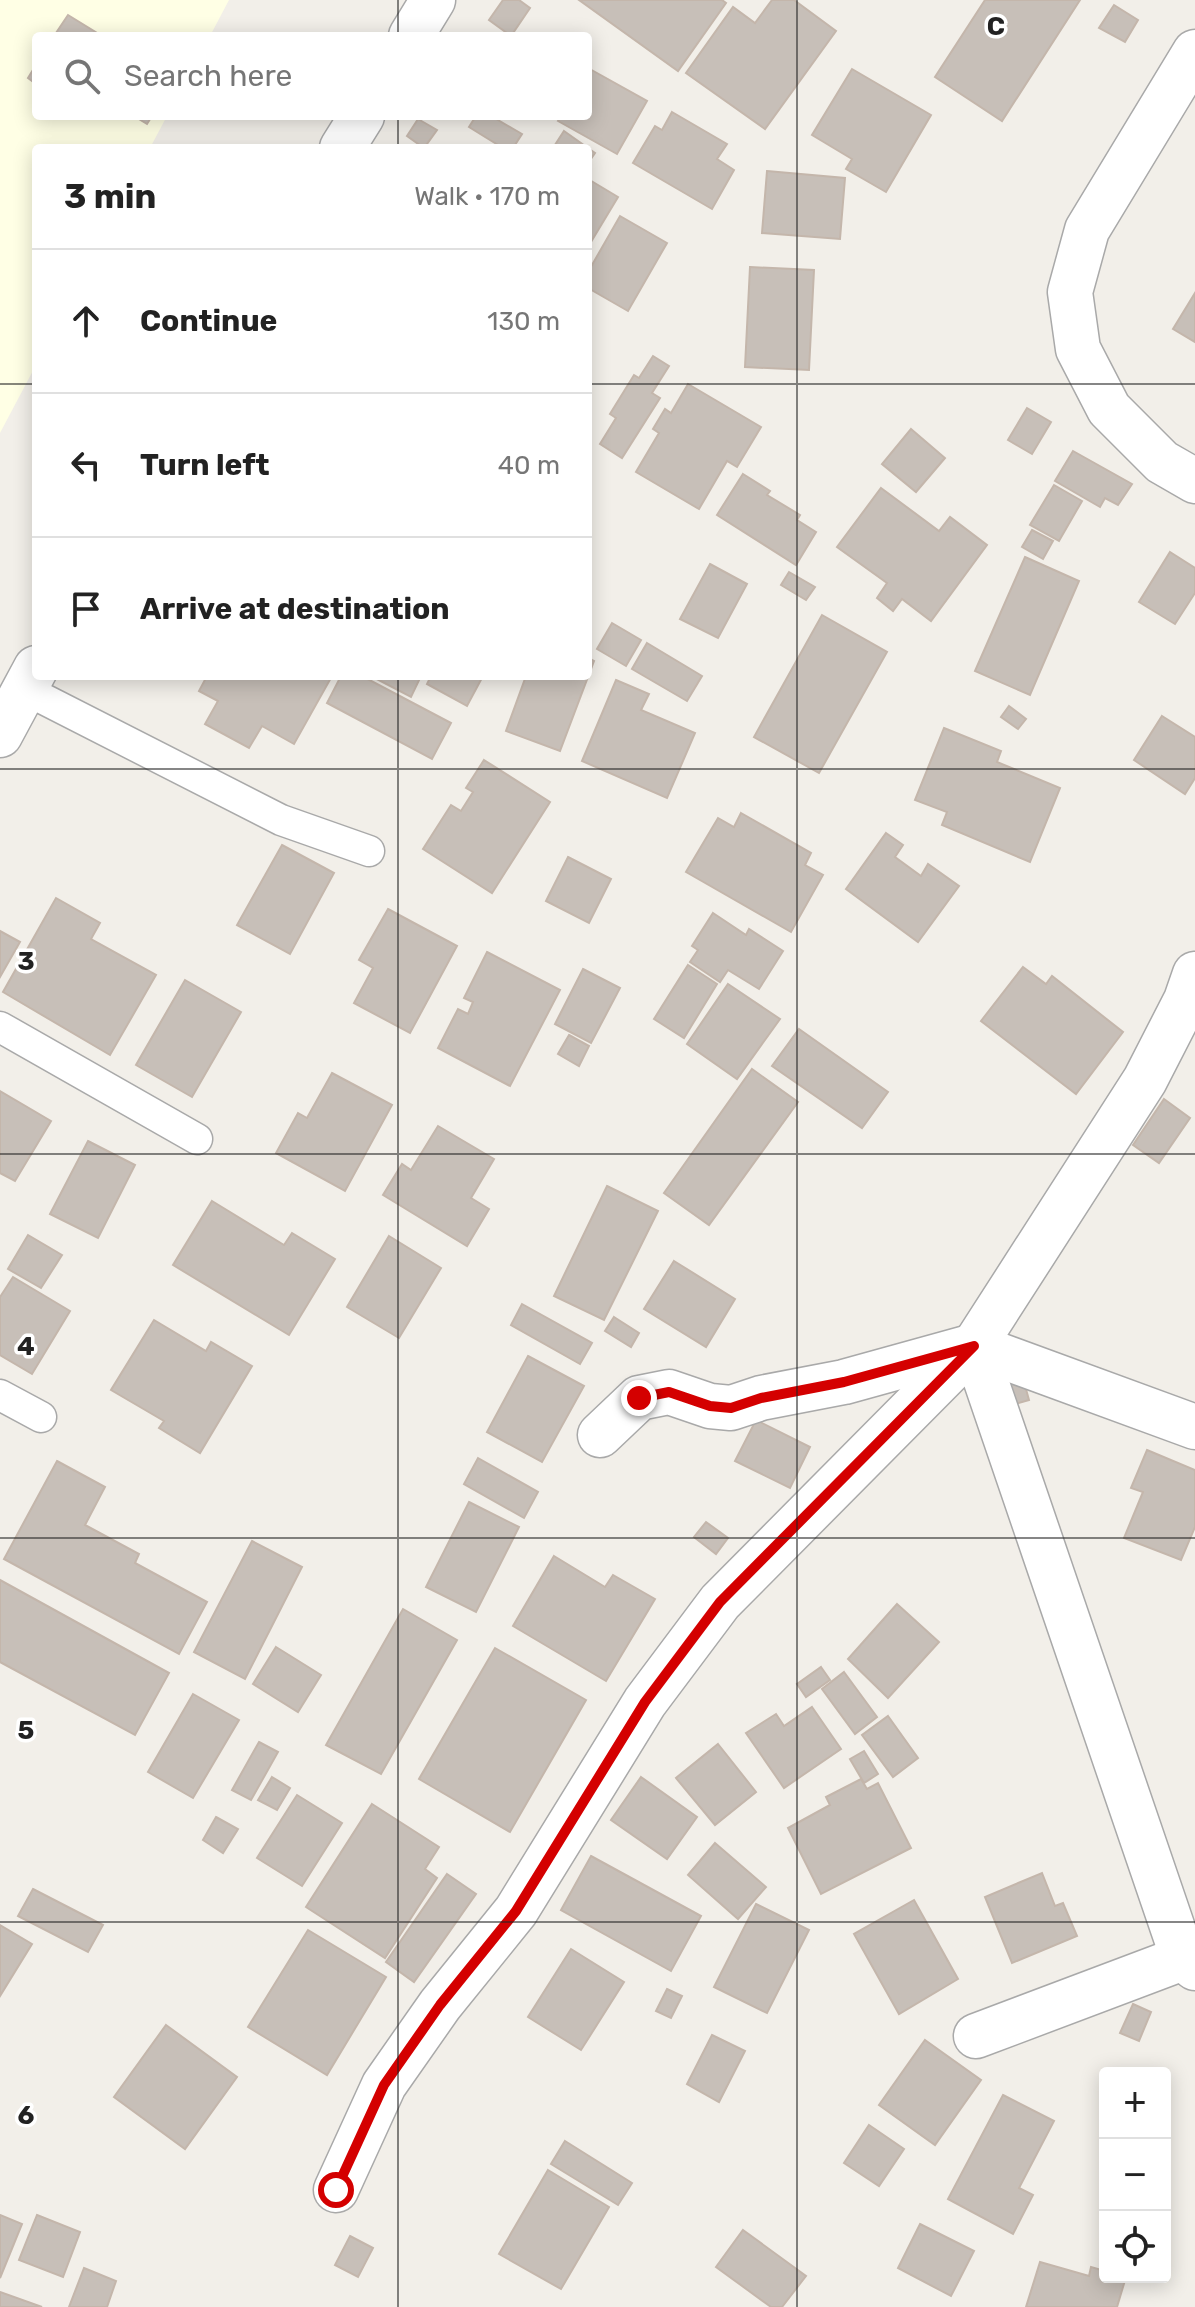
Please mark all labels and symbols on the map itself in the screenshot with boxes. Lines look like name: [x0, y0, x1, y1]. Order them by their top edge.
text: C: [987, 11, 1005, 42]
text: 3: [17, 946, 35, 977]
text: 4: [17, 1331, 35, 1362]
route end: [621, 1380, 657, 1416]
text: 5: [18, 1715, 34, 1746]
text: 6: [18, 2100, 35, 2131]
route start: [318, 2172, 354, 2208]

